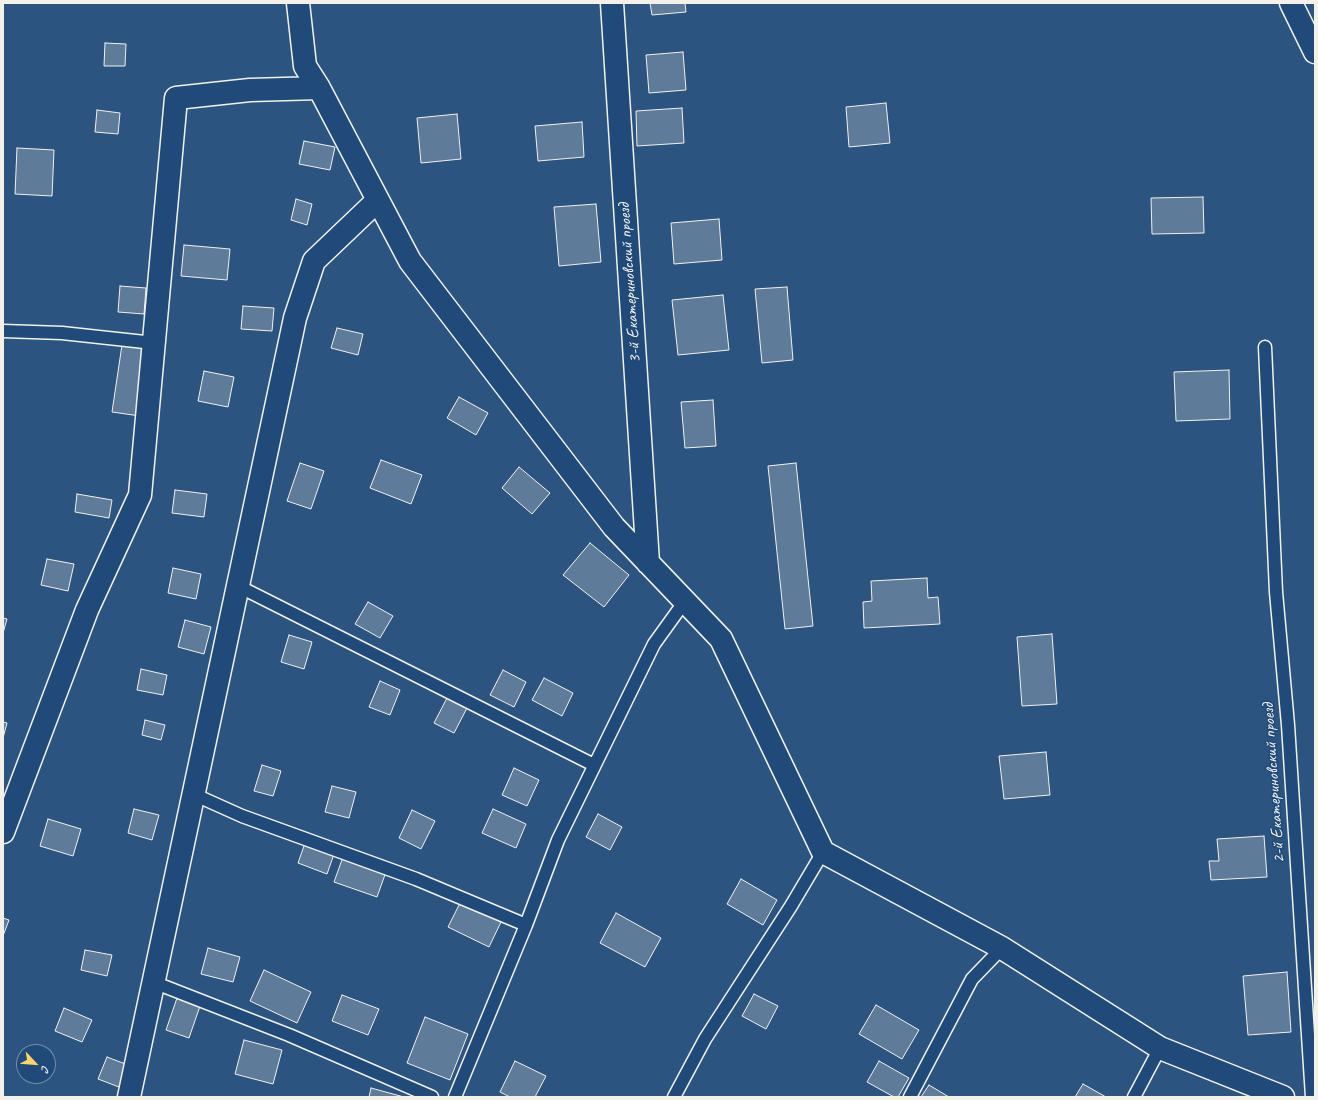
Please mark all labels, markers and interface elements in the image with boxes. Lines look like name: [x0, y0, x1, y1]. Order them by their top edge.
street label: 3-й Екатериновский проезд: [614, 202, 646, 364]
street label: 2-й Екатериновский проезд: [1258, 702, 1290, 864]
north arrow: [16, 1044, 56, 1084]
text: С: [38, 1063, 53, 1074]

